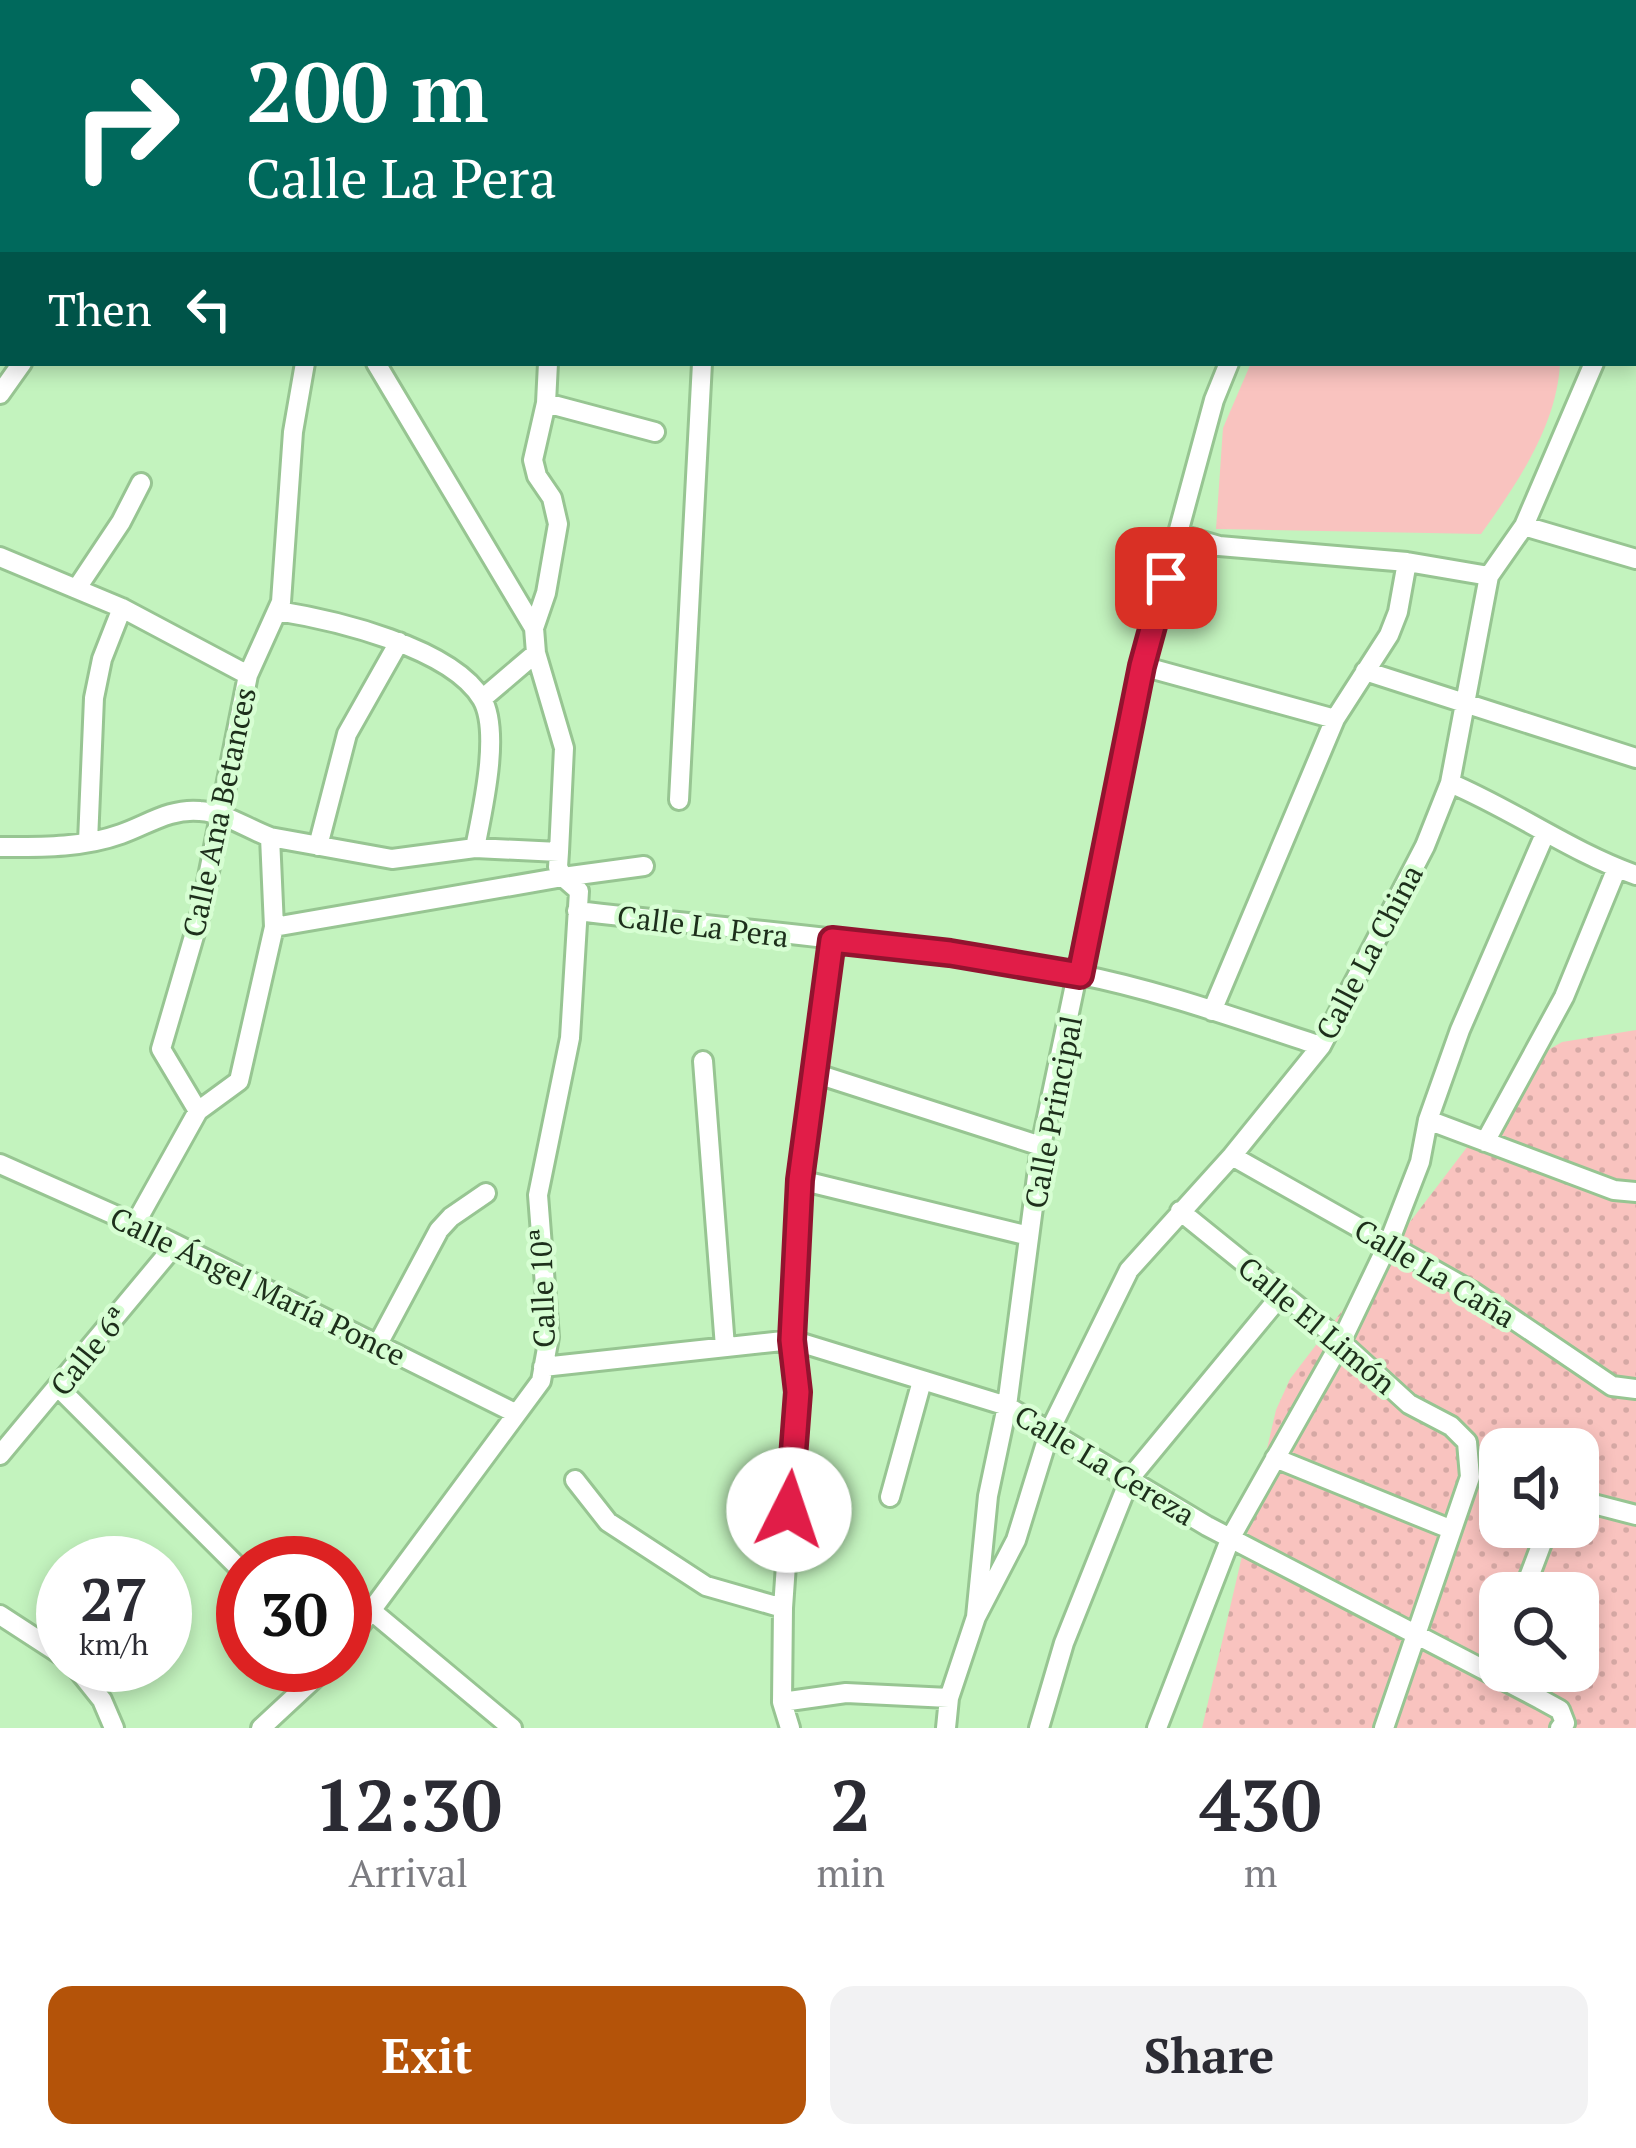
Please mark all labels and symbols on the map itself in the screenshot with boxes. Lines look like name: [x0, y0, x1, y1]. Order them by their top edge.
pin: [1115, 527, 1217, 629]
street label: Calle Ana Betances: [173, 683, 265, 941]
street label: Calle La China: [1306, 858, 1432, 1046]
street label: Calle La Pera: [615, 896, 791, 956]
street label: Calle Principal: [1015, 1012, 1091, 1212]
street label: Calle Ángel María Ponce: [104, 1197, 412, 1375]
street label: Calle La Caña: [1347, 1209, 1523, 1337]
street label: Calle 10ª: [520, 1227, 564, 1349]
street label: Calle El Limón: [1230, 1247, 1404, 1403]
street label: Calle 6ª: [41, 1298, 137, 1404]
street label: Calle La Cereza: [1007, 1395, 1203, 1535]
position arrow: [726, 1447, 852, 1573]
speed limit sign: 30: [216, 1536, 372, 1692]

